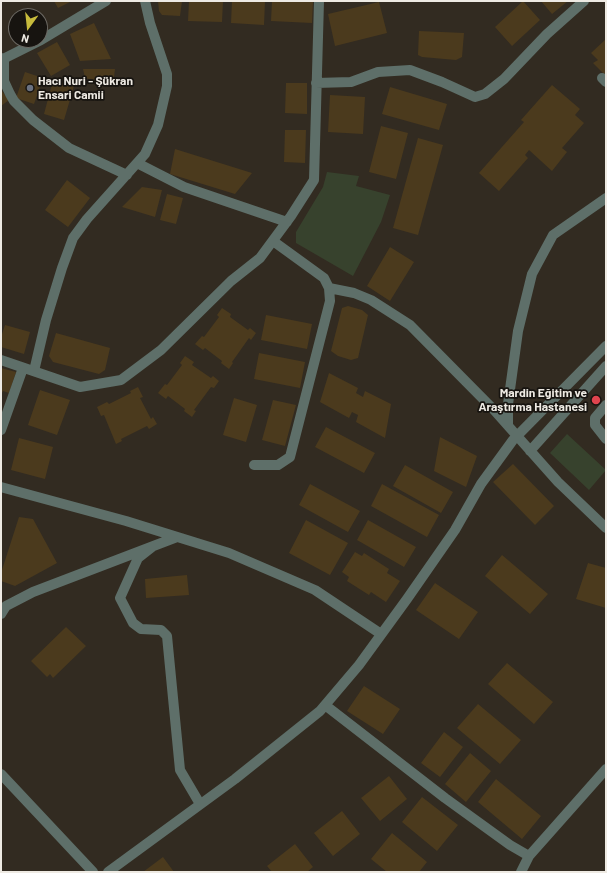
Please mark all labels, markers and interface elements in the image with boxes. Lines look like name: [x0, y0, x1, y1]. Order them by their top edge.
north arrow: [8, 8, 48, 48]
text: N: [20, 32, 30, 46]
place label: Hacı Nuri - Şükran Ensari Camii: [38, 74, 133, 102]
marker: Hacı Nuri - Şükran Ensari Camii: [25, 83, 35, 93]
place label: Mardin Eğitim ve Araştırma Hastanesi: [478, 386, 587, 414]
marker: Mardin Eğitim ve Araştırma Hastanesi: [590, 394, 602, 406]

